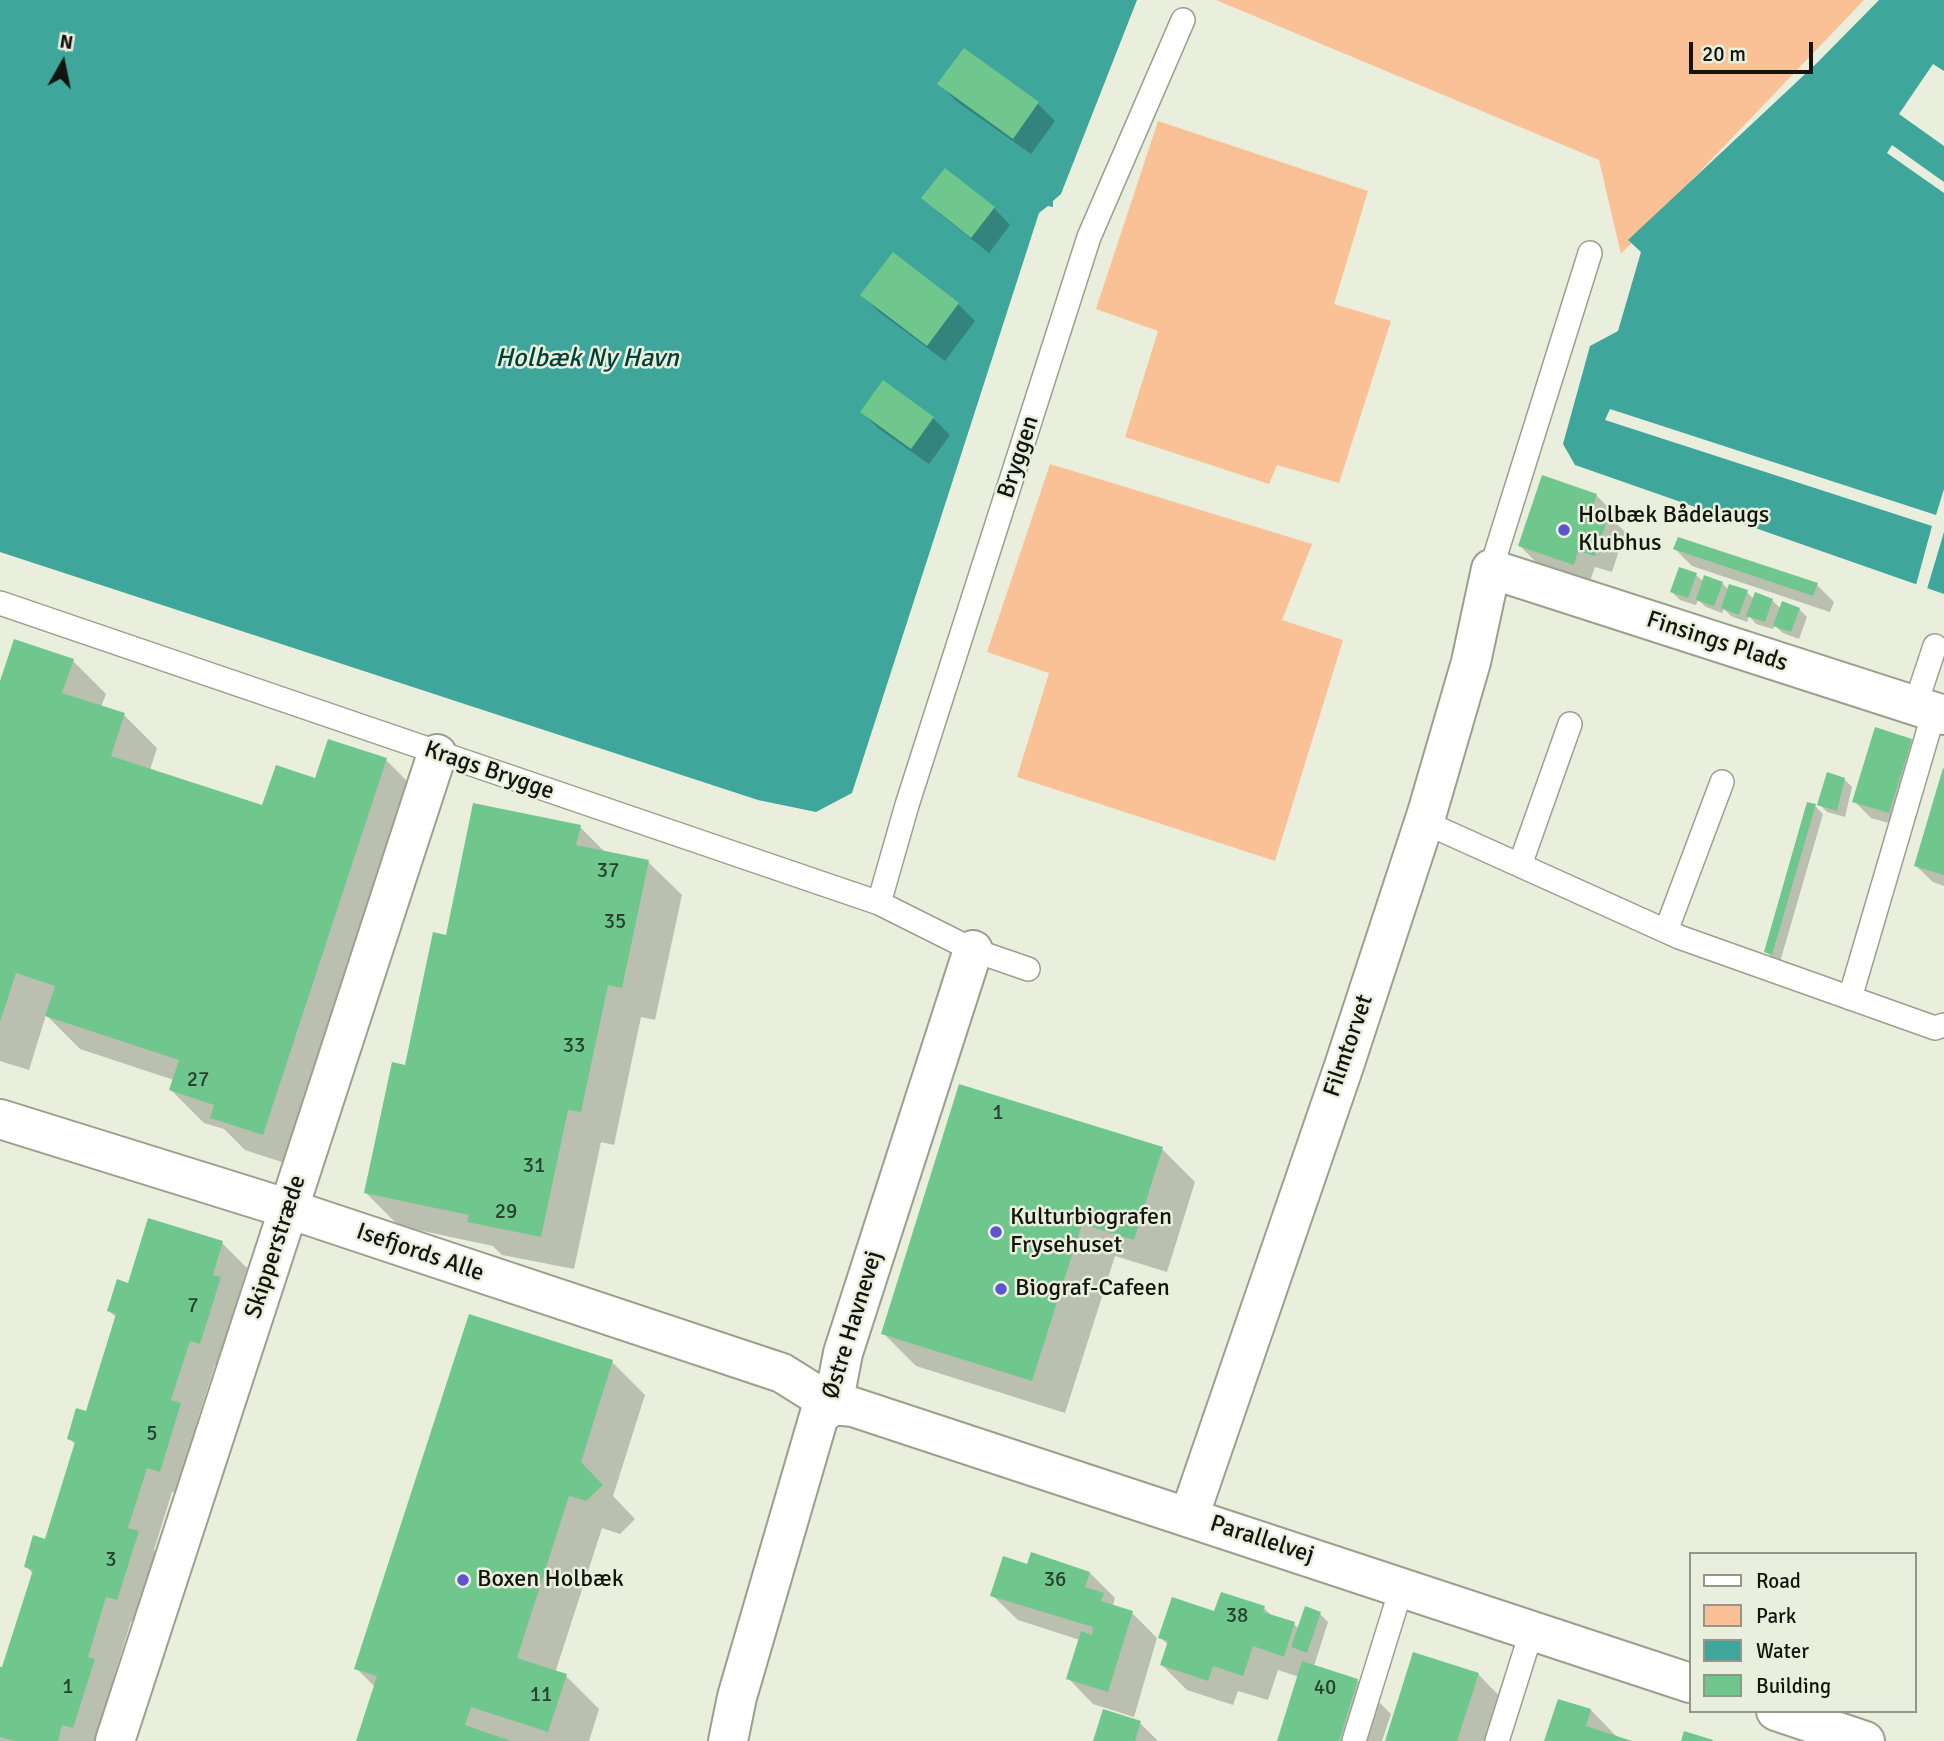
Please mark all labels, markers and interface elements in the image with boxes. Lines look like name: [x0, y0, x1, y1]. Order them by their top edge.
north arrow: [28, 28, 98, 98]
scale bar: [1692, 28, 1816, 72]
text: N: [58, 29, 75, 55]
text: 20 m: [1702, 41, 1746, 67]
water label: Holbæk Ny Havn: [495, 343, 679, 375]
street label: Bryggen: [992, 412, 1046, 502]
place label: Holbæk Bådelaugs Klubhus: [1578, 502, 1769, 558]
marker: Holbæk Bådelaugs Klubhus: [1556, 522, 1572, 538]
street label: Finsings Plads: [1643, 606, 1791, 678]
street label: Krags Brygge: [420, 735, 558, 807]
house number: 37: [597, 858, 619, 884]
house number: 35: [604, 909, 626, 935]
street label: Filmtorvet: [1318, 991, 1380, 1101]
house number: 33: [563, 1033, 585, 1059]
house number: 27: [187, 1067, 209, 1093]
house number: 1: [992, 1100, 1004, 1126]
house number: 31: [523, 1153, 545, 1179]
street label: Skipperstræde: [239, 1172, 313, 1322]
house number: 29: [495, 1199, 517, 1225]
place label: Kulturbiografen Frysehuset: [1010, 1204, 1172, 1260]
street label: Isefjords Alle: [352, 1218, 488, 1288]
marker: Kulturbiografen Frysehuset: [988, 1224, 1004, 1240]
street label: Østre Havnevej: [817, 1247, 889, 1403]
place label: Biograf-Cafeen: [1015, 1275, 1170, 1303]
marker: Biograf-Cafeen: [993, 1281, 1009, 1297]
house number: 7: [187, 1293, 199, 1319]
house number: 5: [146, 1421, 158, 1447]
street label: Parallelvej: [1206, 1510, 1318, 1570]
house number: 3: [105, 1547, 117, 1573]
legend: [1688, 1552, 1916, 1713]
place label: Boxen Holbæk: [477, 1566, 624, 1594]
house number: 36: [1044, 1567, 1066, 1593]
text: Road: [1756, 1568, 1801, 1594]
marker: Boxen Holbæk: [455, 1572, 471, 1588]
house number: 38: [1226, 1603, 1248, 1629]
text: Park: [1756, 1603, 1796, 1629]
text: Water: [1756, 1638, 1809, 1664]
text: Building: [1756, 1673, 1831, 1699]
house number: 1: [62, 1674, 74, 1700]
house number: 40: [1314, 1675, 1336, 1701]
house number: 11: [530, 1682, 552, 1708]

